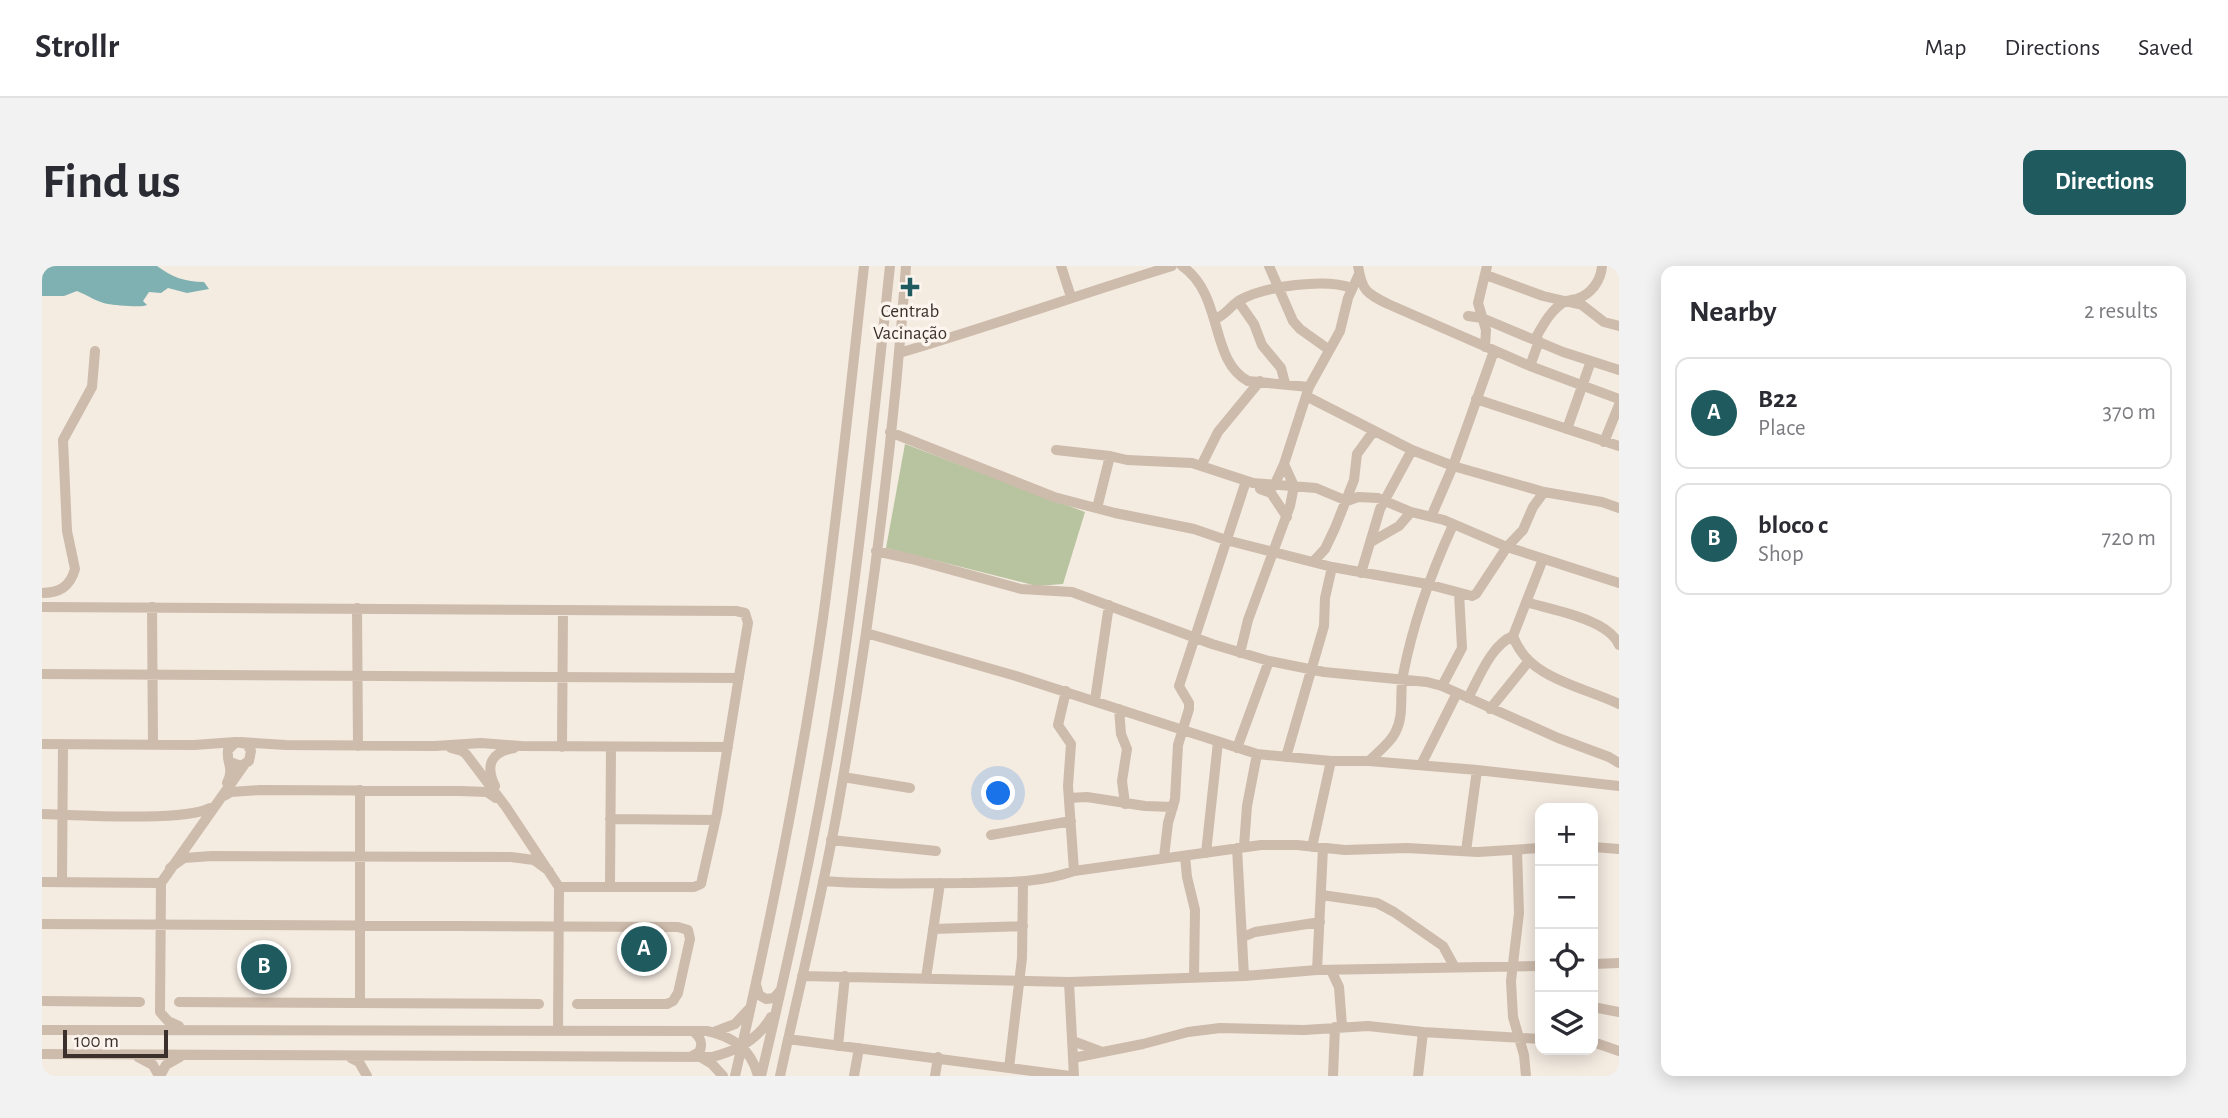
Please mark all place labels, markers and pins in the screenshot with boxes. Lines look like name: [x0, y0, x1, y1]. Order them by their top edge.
marker: Centrab Vacinação: [900, 277, 920, 297]
place label: Centrab Vacinação: [873, 302, 947, 343]
pin: A: [621, 923, 667, 975]
pin: B: [241, 941, 287, 993]

